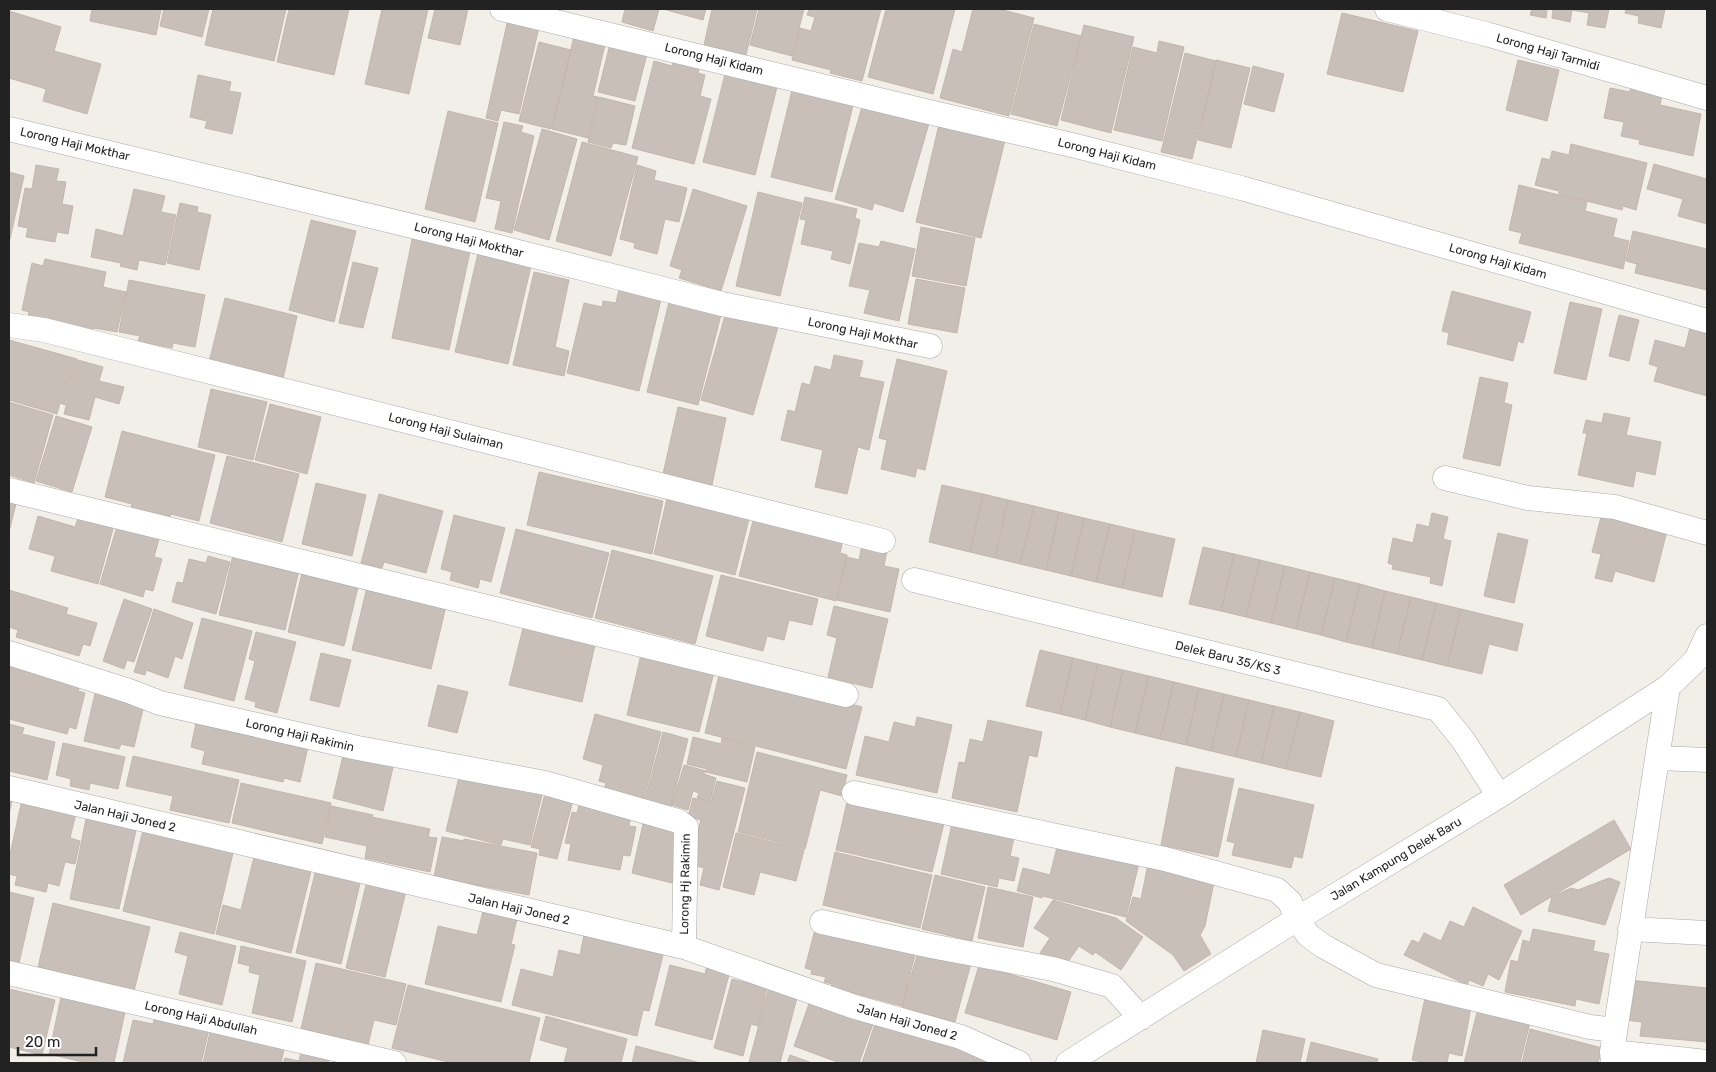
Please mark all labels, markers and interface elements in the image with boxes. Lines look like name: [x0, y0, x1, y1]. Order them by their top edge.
street label: Lorong Haji Tarmidi: [1495, 31, 1601, 73]
street label: Lorong Haji Kidam: [663, 40, 765, 78]
street label: Lorong Haji Mokthar: [19, 125, 132, 164]
street label: Lorong Haji Kidam: [1056, 135, 1158, 173]
street label: Lorong Haji Mokthar: [413, 220, 526, 260]
street label: Lorong Haji Kidam: [1448, 240, 1548, 282]
street label: Lorong Haji Mokthar: [807, 314, 920, 352]
street label: Lorong Haji Sulaiman: [387, 410, 505, 452]
street label: Delek Baru 35/KS 3: [1174, 638, 1282, 678]
street label: Lorong Haji Rakimin: [244, 716, 356, 754]
street label: Jalan Haji Joned 2: [73, 798, 177, 834]
street label: Jalan Kampung Delek Baru: [1328, 814, 1464, 904]
street label: Lorong Hj Rakimin: [677, 833, 693, 935]
street label: Jalan Haji Joned 2: [467, 891, 571, 927]
street label: Lorong Haji Abdullah: [143, 998, 259, 1038]
street label: Jalan Haji Joned 2: [855, 1001, 959, 1043]
scale bar: [18, 1024, 95, 1056]
text: 20 m: [25, 1033, 60, 1051]

